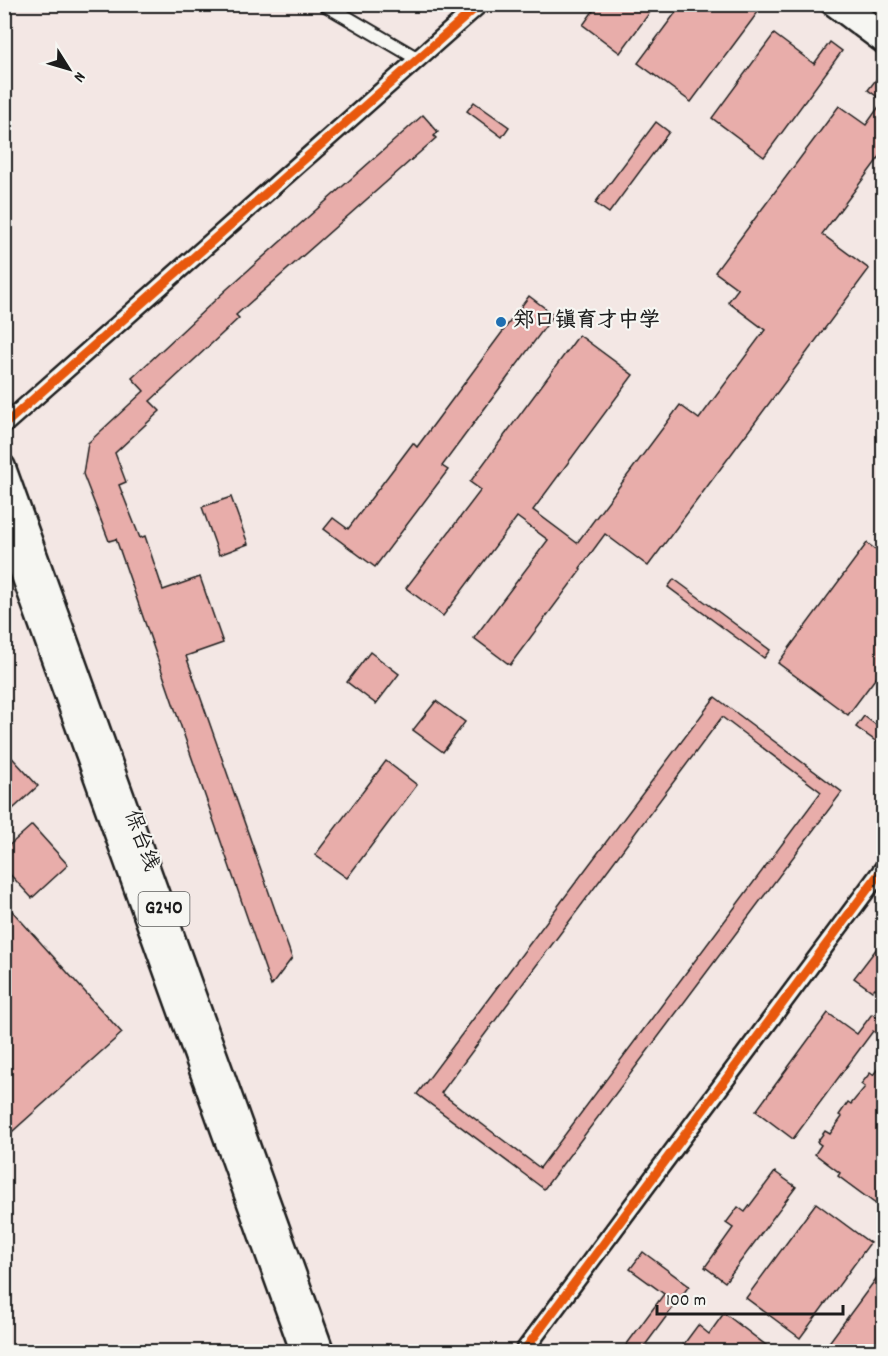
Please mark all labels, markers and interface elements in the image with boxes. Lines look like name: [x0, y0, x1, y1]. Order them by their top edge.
north arrow: [39, 39, 99, 99]
text: N: [67, 66, 91, 87]
place label: 郑口镇育才中学: [513, 307, 660, 337]
marker: 郑口镇育才中学: [494, 315, 508, 329]
street label: 保台线: [115, 806, 165, 876]
road number: G240: [138, 892, 190, 926]
scale bar: [657, 1278, 843, 1316]
text: 100 m: [666, 1289, 706, 1314]

